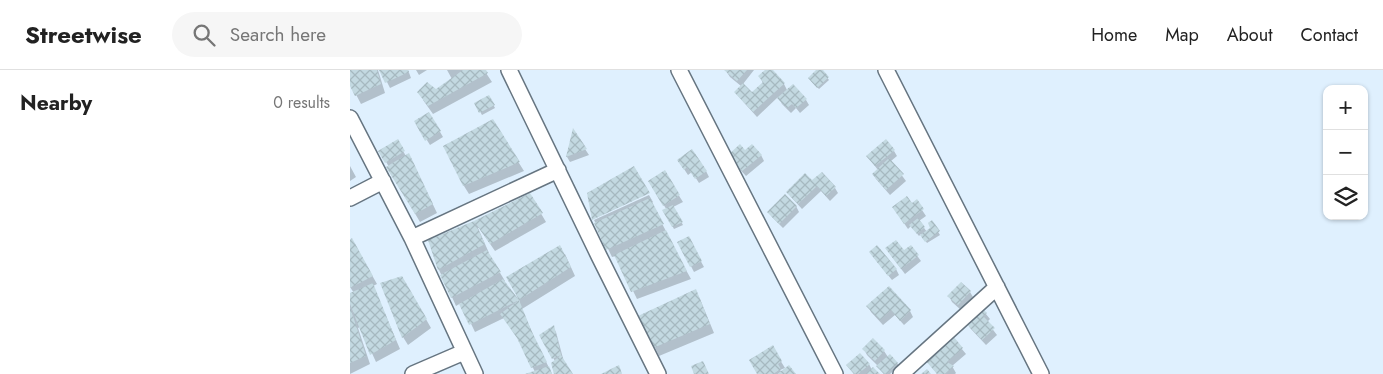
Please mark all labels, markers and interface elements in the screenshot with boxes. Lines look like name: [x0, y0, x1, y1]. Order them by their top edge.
search box: [172, 12, 522, 57]
text: Streetwise: [25, 17, 142, 52]
icon: search: [190, 21, 218, 49]
text: Search here: [230, 21, 326, 48]
text: Home: [1091, 22, 1137, 48]
text: Map: [1165, 22, 1199, 48]
text: About: [1227, 22, 1272, 48]
text: Contact: [1300, 22, 1358, 48]
map controls: [1323, 85, 1368, 220]
button: +: [1323, 85, 1368, 130]
text: Nearby: [20, 88, 92, 118]
text: 0 results: [273, 91, 330, 114]
button: −: [1323, 130, 1368, 175]
button: layers: [1323, 175, 1368, 220]

